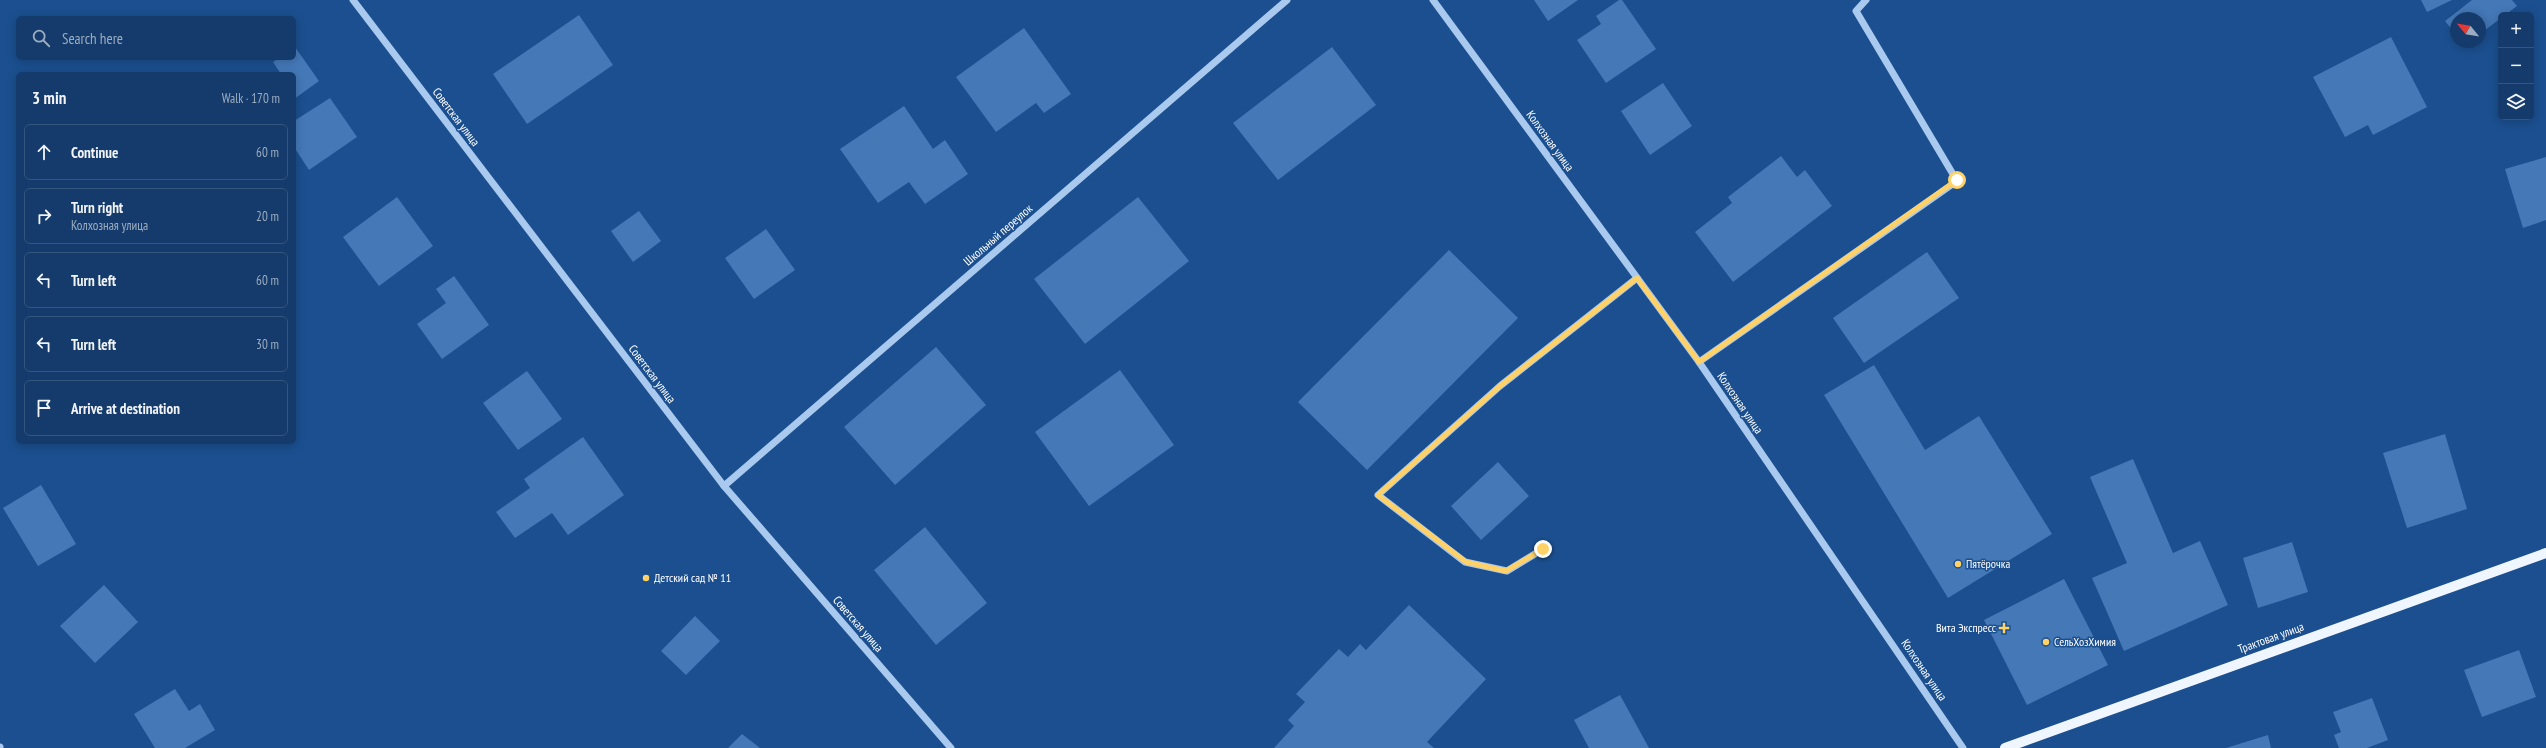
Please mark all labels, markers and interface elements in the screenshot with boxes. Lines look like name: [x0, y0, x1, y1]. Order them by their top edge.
north arrow: [2450, 12, 2486, 48]
map controls: [2498, 12, 2534, 120]
button: +: [2498, 12, 2534, 48]
search box: [16, 16, 296, 60]
icon: search: [30, 27, 52, 49]
text: Search here: [62, 29, 123, 48]
button: −: [2498, 48, 2534, 84]
button: layers: [2498, 84, 2534, 120]
street label: Советская улица: [430, 85, 483, 149]
text: 3 min: [32, 87, 66, 109]
text: Walk · 170 m: [222, 90, 280, 107]
street label: Колхозная улица: [1523, 107, 1578, 174]
icon: ahead: [33, 141, 55, 163]
text: Continue: [71, 143, 118, 162]
text: 60 m: [256, 144, 279, 161]
route start: [1948, 171, 1966, 189]
text: Turn right: [71, 198, 123, 217]
street label: Школьный переулок: [960, 200, 1035, 269]
icon: right: [33, 205, 55, 227]
text: 20 m: [256, 208, 279, 225]
text: Колхозная улица: [71, 217, 148, 234]
icon: left: [33, 269, 55, 291]
text: Turn left: [71, 271, 116, 290]
text: 60 m: [256, 272, 279, 289]
icon: left: [33, 333, 55, 355]
text: Turn left: [71, 335, 116, 354]
text: 30 m: [256, 336, 279, 353]
street label: Советская улица: [626, 342, 679, 406]
street label: Колхозная улица: [1714, 369, 1767, 437]
icon: arrive: [33, 397, 55, 419]
text: Arrive at destination: [71, 399, 180, 418]
route end: [1534, 540, 1552, 558]
place label: Пятёрочка: [1966, 556, 2010, 571]
marker: Пятёрочка: [1953, 559, 1963, 569]
place label: Детский сад № 11: [654, 570, 731, 585]
marker: Детский сад № 11: [641, 573, 651, 583]
street label: Советская улица: [830, 593, 887, 655]
street label: Трактовая улица: [2236, 619, 2306, 656]
place label: Вита Экспресс: [1936, 620, 1997, 635]
marker: Вита Экспресс: [1999, 623, 2009, 633]
place label: СельХозХимия: [2054, 634, 2116, 649]
street label: Колхозная улица: [1898, 636, 1951, 704]
marker: СельХозХимия: [2041, 637, 2051, 647]

